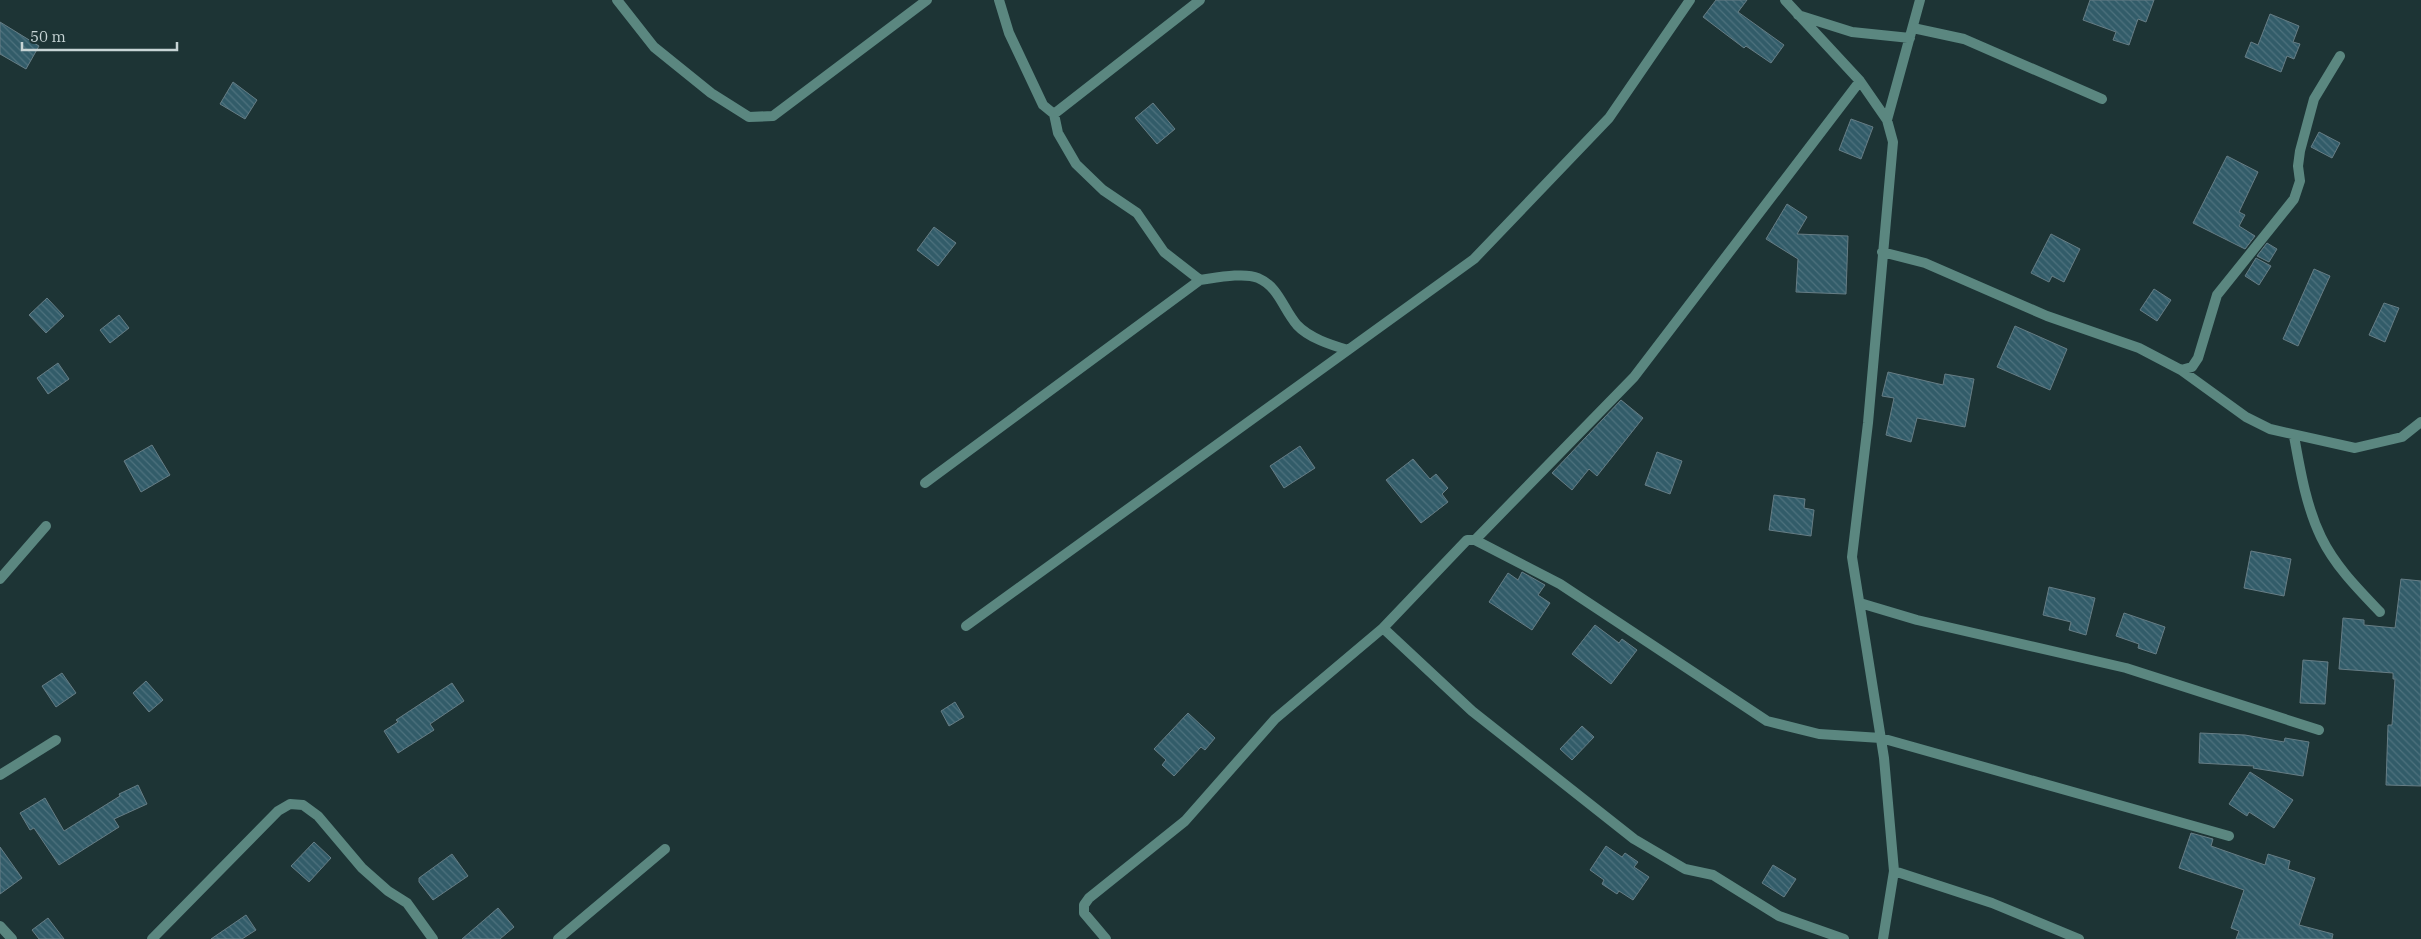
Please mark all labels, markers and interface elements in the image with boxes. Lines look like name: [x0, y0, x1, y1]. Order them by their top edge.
scale bar: [22, 20, 178, 52]
text: 50 m: [30, 27, 66, 46]

